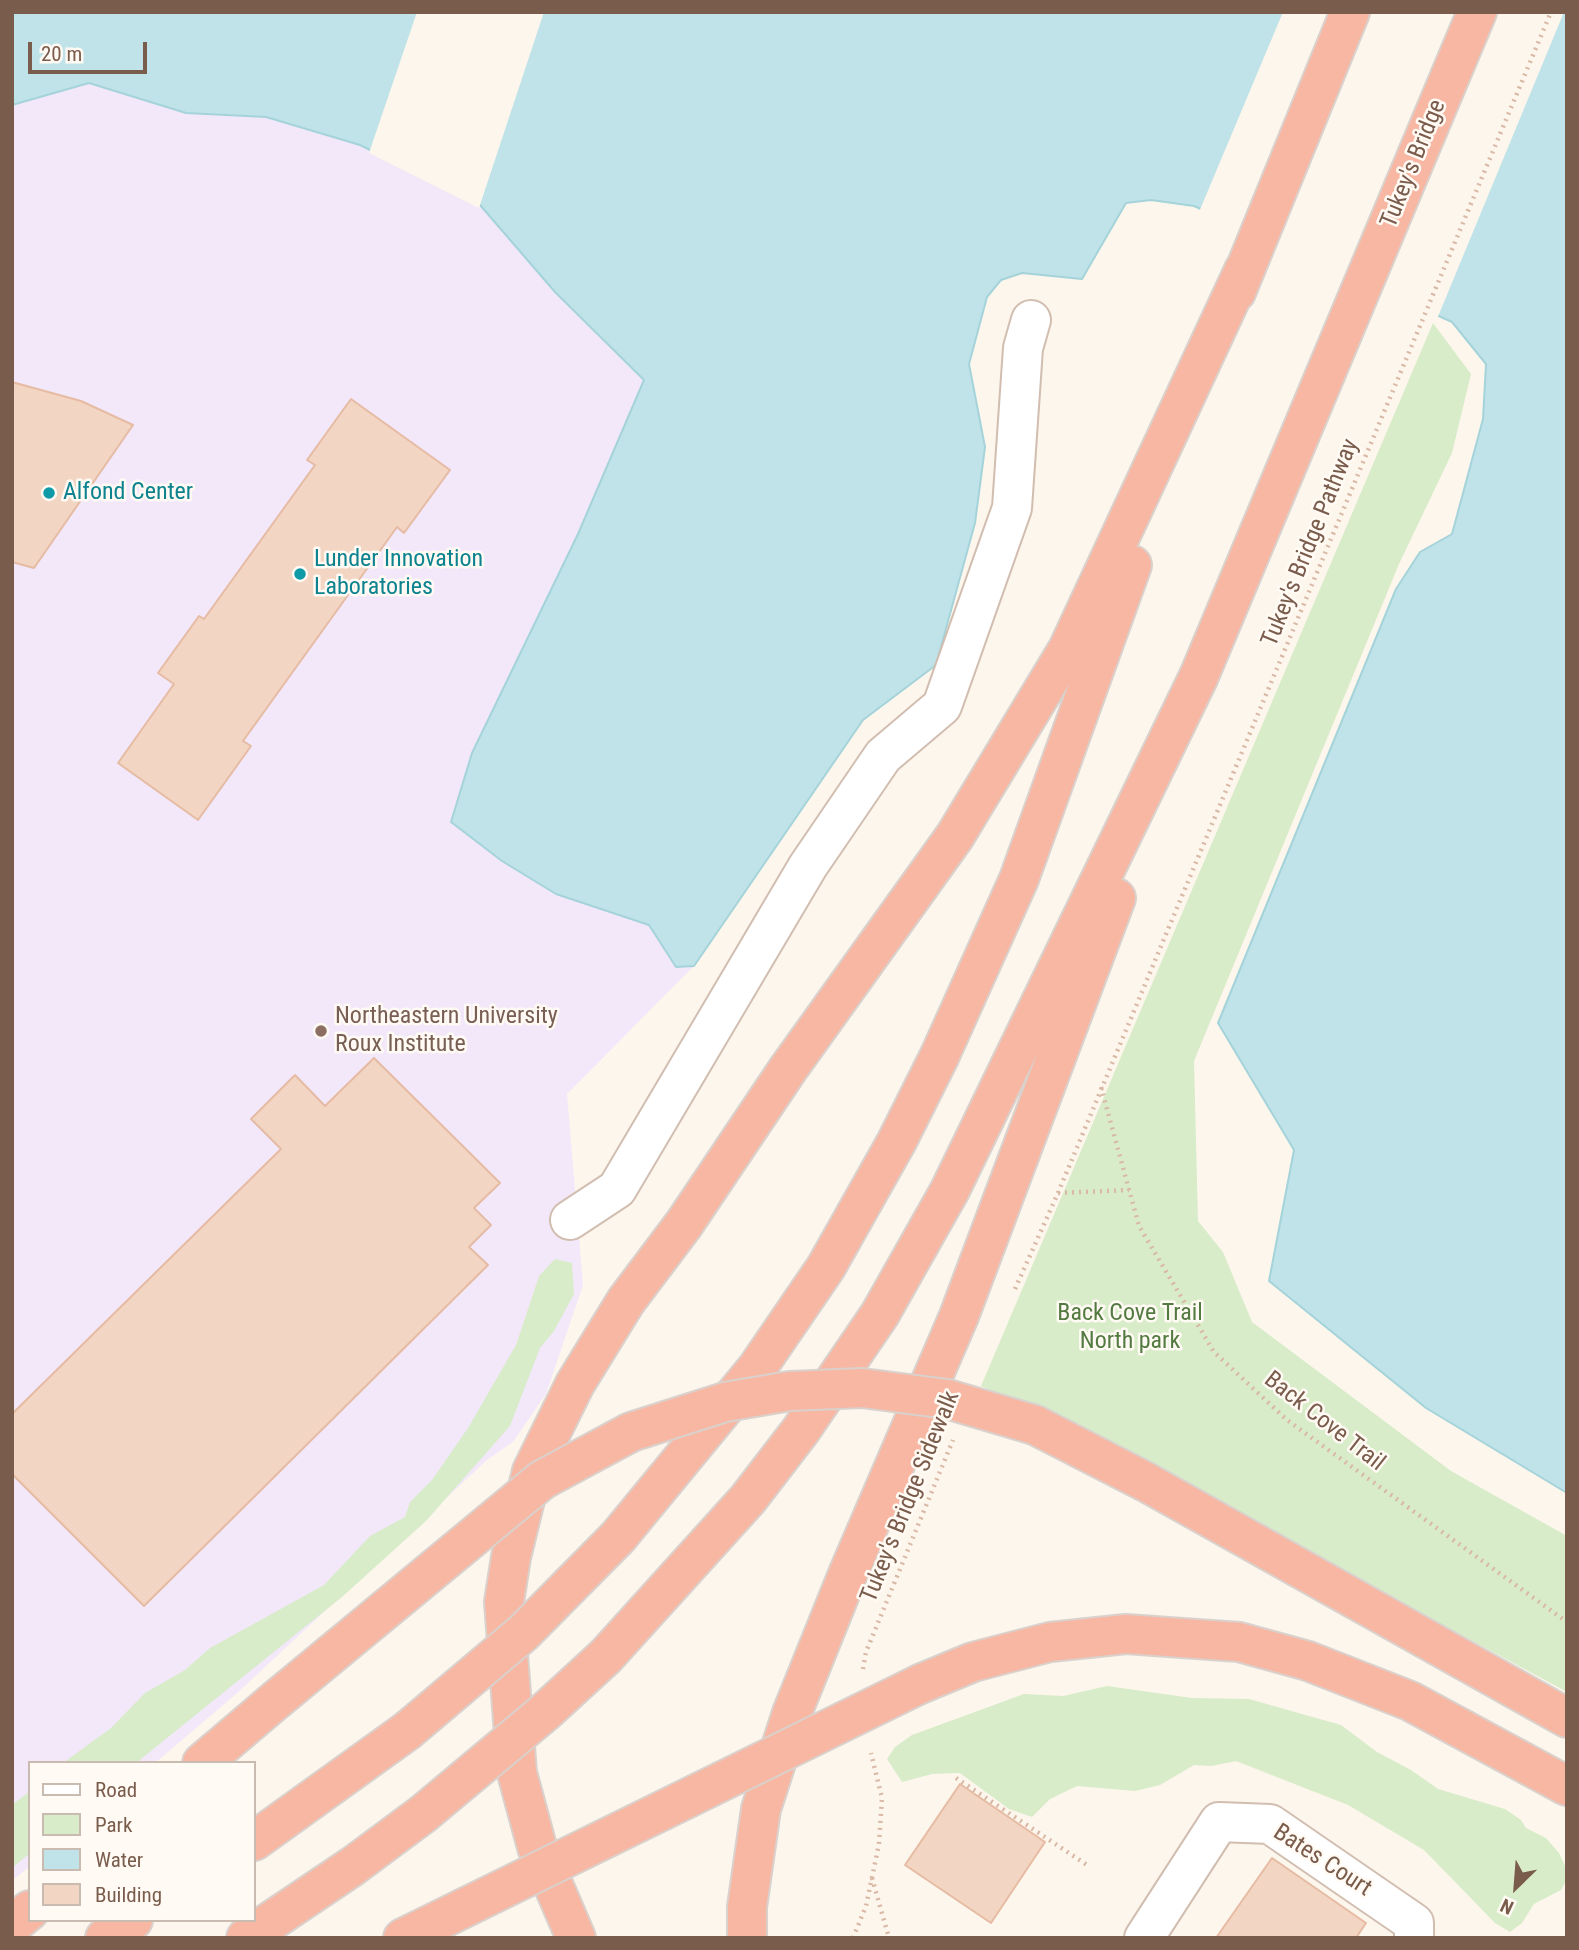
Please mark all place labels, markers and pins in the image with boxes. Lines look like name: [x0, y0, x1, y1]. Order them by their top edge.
place label: Alfond Center: [63, 479, 193, 507]
marker: Alfond Center: [41, 485, 57, 501]
place label: Lunder Innovation Laboratories: [314, 546, 483, 602]
marker: Lunder Innovation Laboratories: [292, 566, 308, 582]
place label: Northeastern University Roux Institute: [335, 1003, 558, 1059]
marker: Northeastern University Roux Institute: [313, 1023, 329, 1039]

